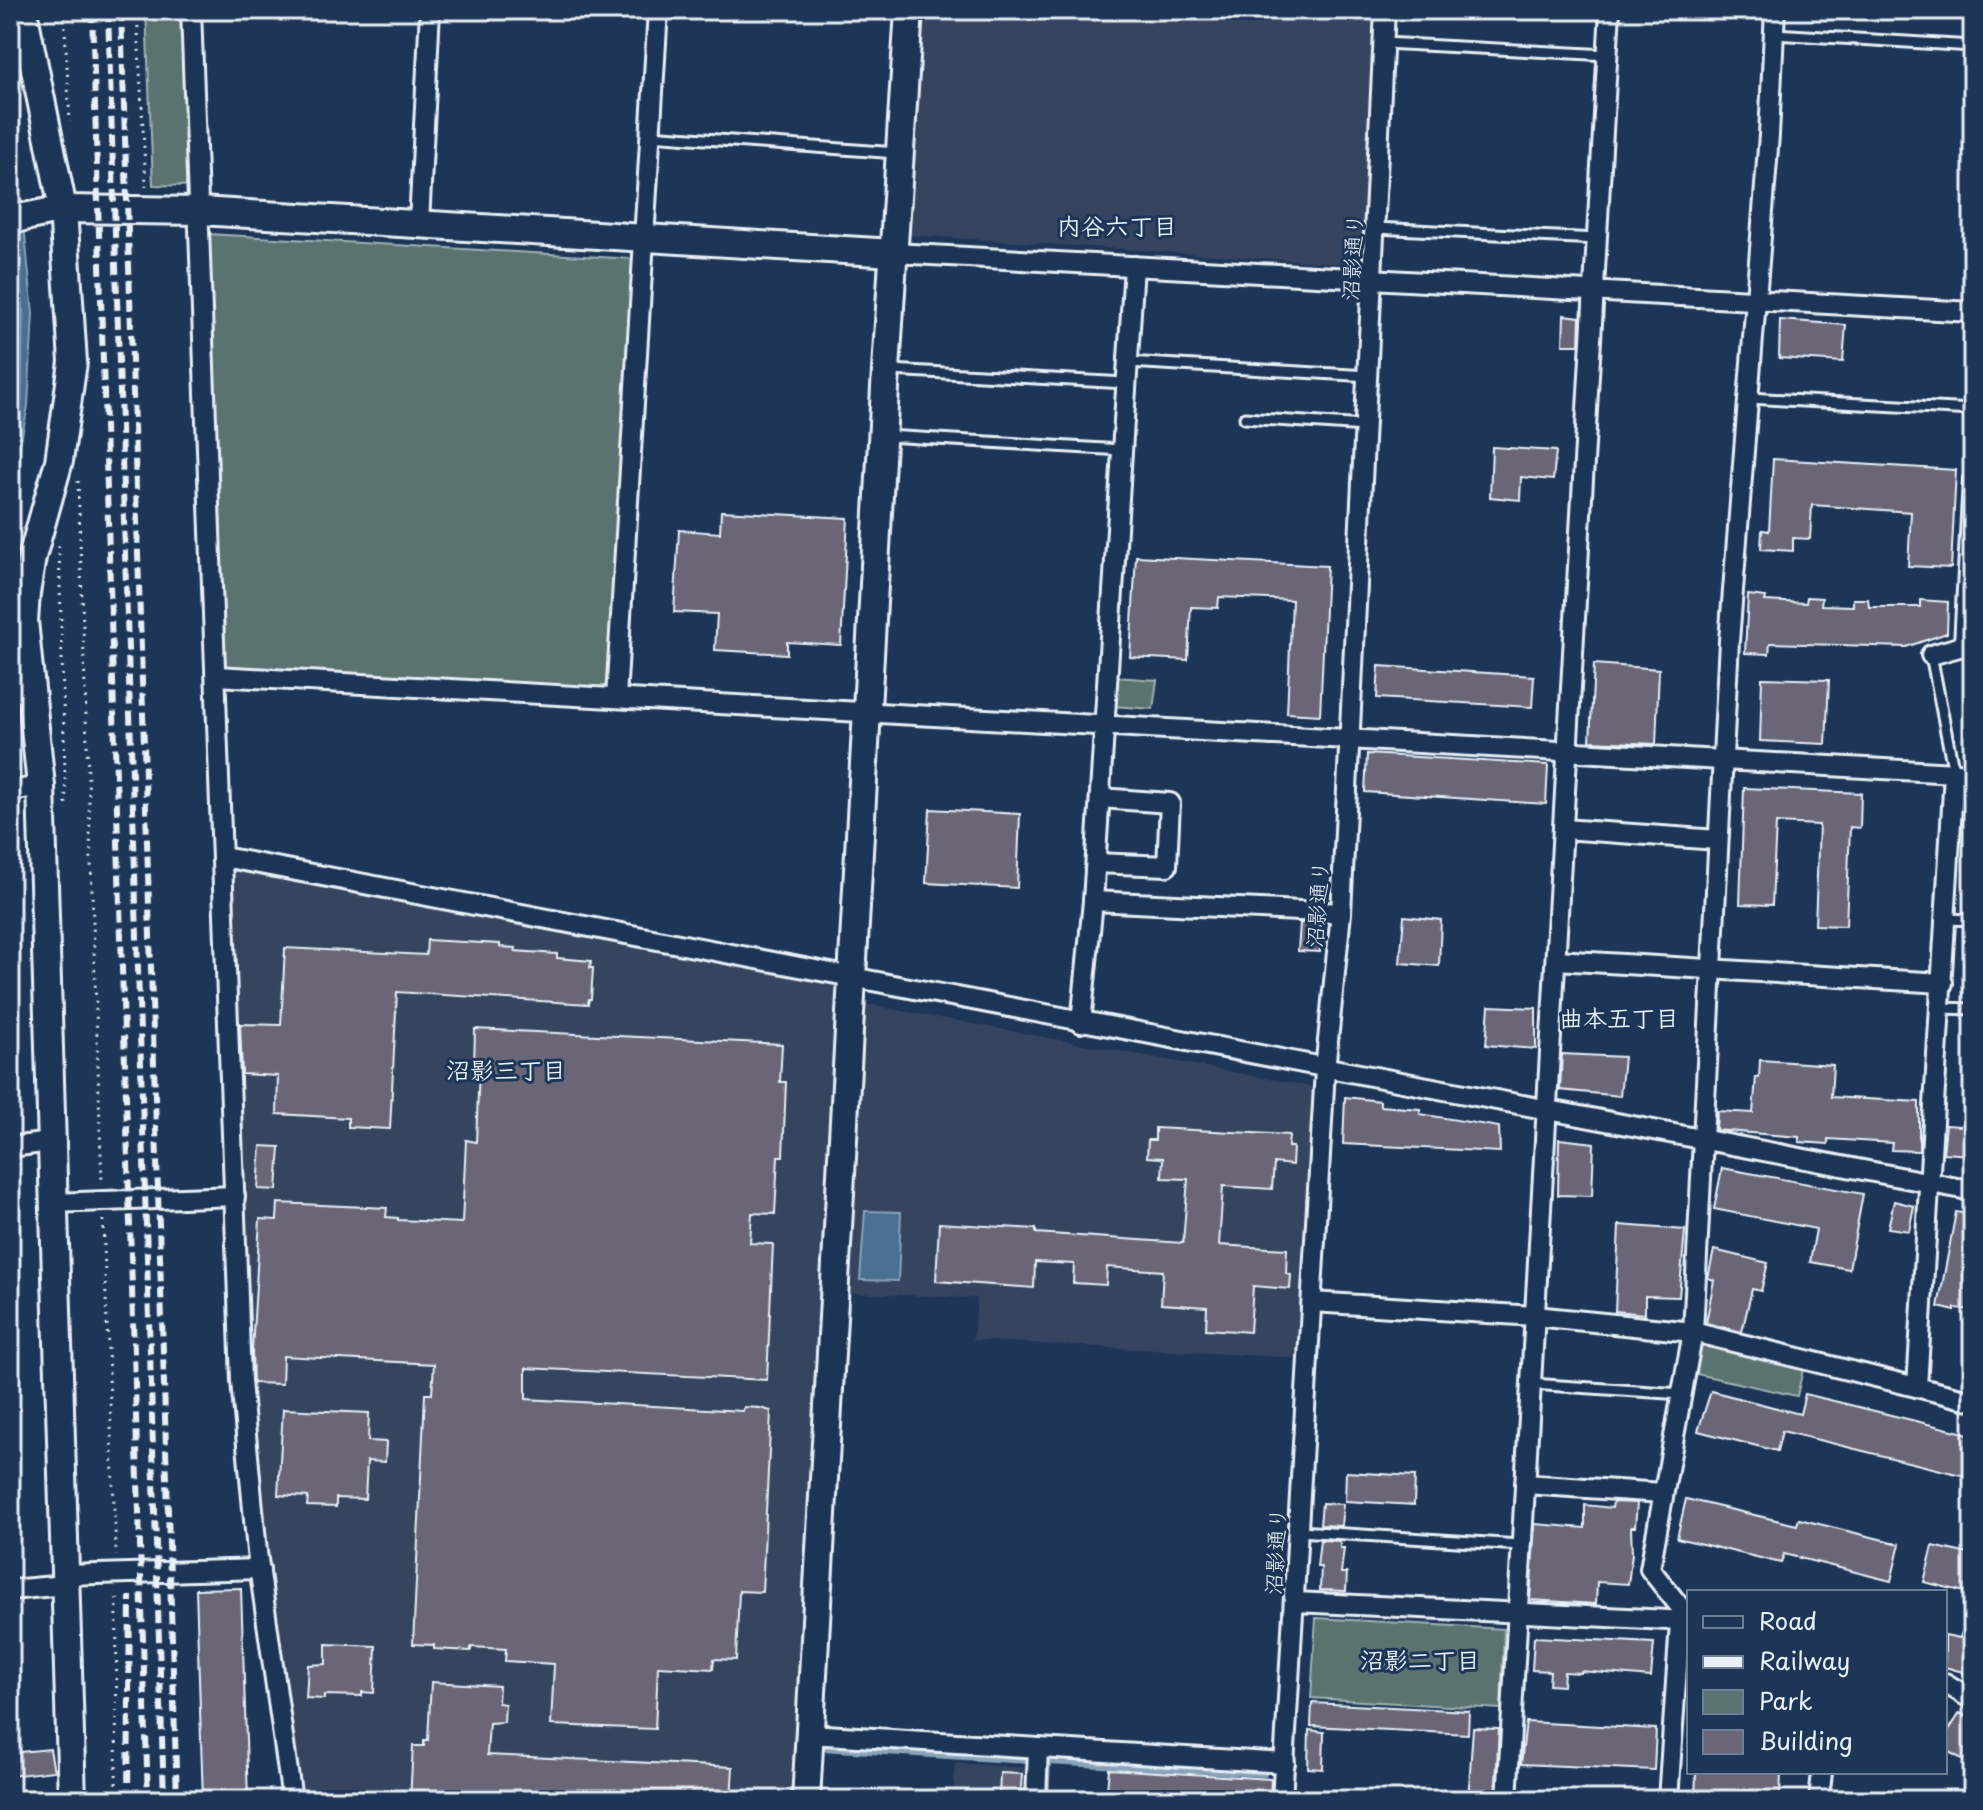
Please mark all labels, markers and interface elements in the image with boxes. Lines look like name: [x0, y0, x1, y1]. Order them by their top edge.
district label: 内谷六丁目: [1057, 207, 1177, 243]
street label: 沼影通り: [1332, 212, 1370, 302]
street label: 沼影通り: [1296, 859, 1336, 949]
district label: 曲本五丁目: [1559, 999, 1679, 1035]
district label: 沼影三丁目: [446, 1051, 566, 1087]
street label: 沼影通り: [1255, 1506, 1293, 1596]
legend: [1687, 1590, 1947, 1774]
text: Road: [1759, 1602, 1817, 1638]
district label: 沼影二丁目: [1360, 1641, 1480, 1677]
text: Railway: [1759, 1642, 1850, 1678]
text: Park: [1759, 1682, 1813, 1718]
text: Building: [1759, 1722, 1853, 1758]

